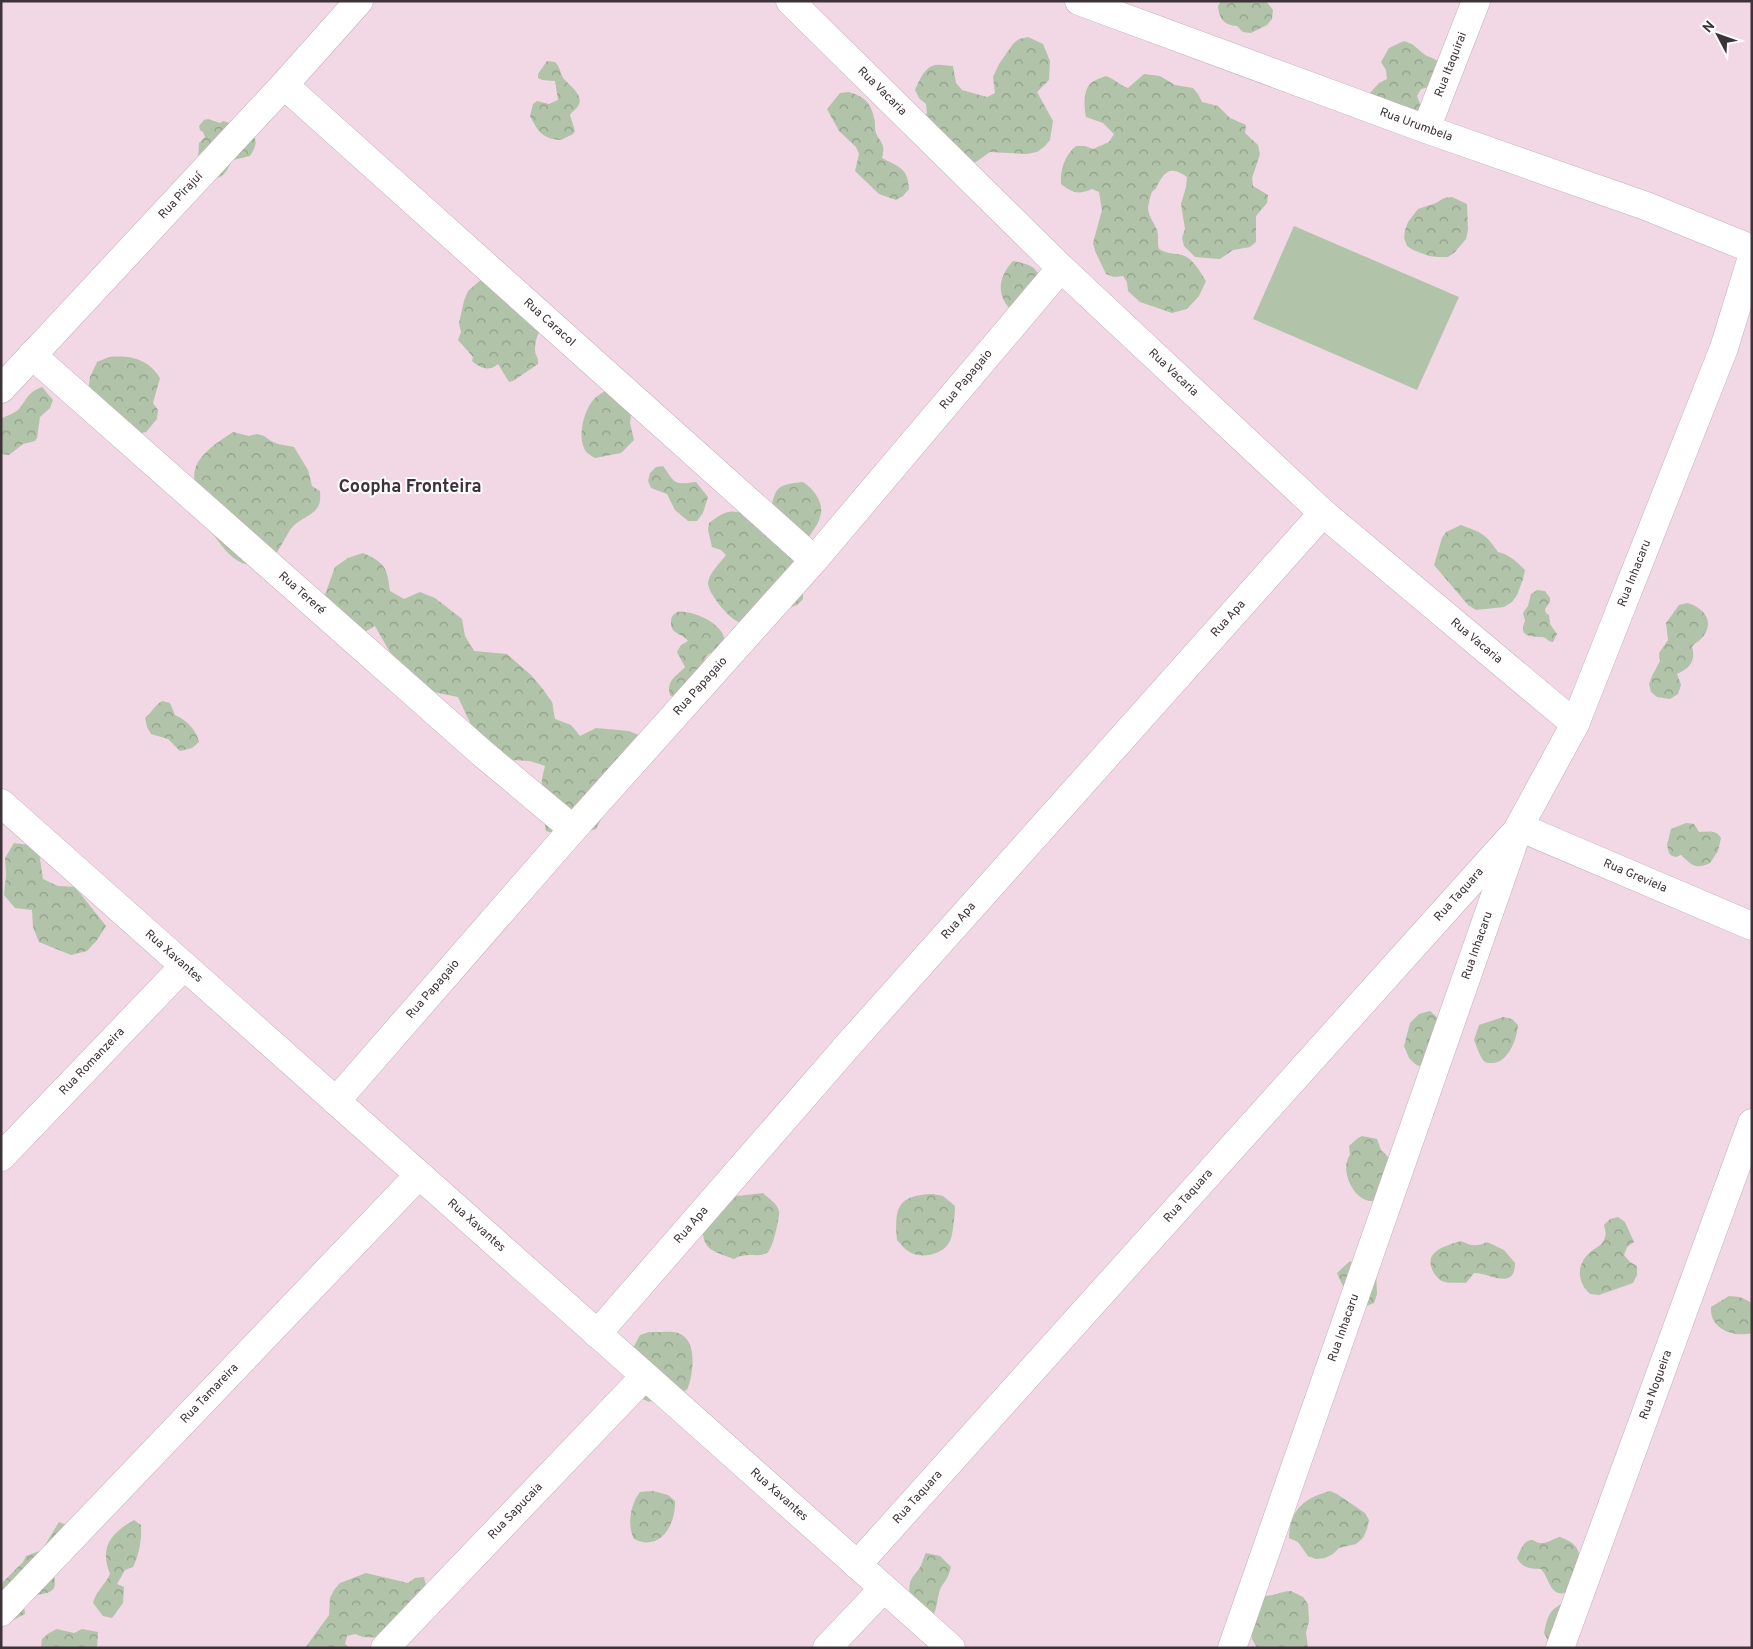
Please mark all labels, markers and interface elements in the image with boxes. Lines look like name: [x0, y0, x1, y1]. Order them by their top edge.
north arrow: [1693, 10, 1743, 60]
text: N: [1700, 18, 1719, 37]
street label: Rua Itaquirai: [1431, 30, 1471, 100]
street label: Rua Vacaria: [854, 64, 910, 119]
street label: Rua Urumbela: [1377, 104, 1455, 146]
street label: Rua Pirajuí: [155, 168, 207, 223]
street label: Rua Caracol: [520, 295, 579, 350]
street label: Rua Vacaria: [1145, 345, 1202, 400]
street label: Rua Papagaio: [936, 346, 997, 413]
district label: Coopha Fronteira: [338, 476, 482, 499]
street label: Rua Inhacaru: [1614, 537, 1655, 609]
street label: Rua Tereré: [275, 568, 329, 619]
street label: Rua Apa: [1208, 597, 1249, 641]
street label: Rua Vacaria: [1447, 615, 1506, 668]
street label: Rua Papagaio: [670, 653, 731, 719]
street label: Rua Greviela: [1601, 856, 1669, 897]
street label: Rua Taquara: [1431, 865, 1487, 925]
street label: Rua Apa: [938, 899, 980, 943]
street label: Rua Inhacaru: [1458, 910, 1497, 982]
street label: Rua Xavantes: [141, 926, 206, 987]
street label: Rua Papagaio: [403, 956, 464, 1023]
street label: Rua Romanzeira: [56, 1024, 128, 1099]
street label: Rua Taquara: [1160, 1166, 1217, 1226]
street label: Rua Xavantes: [444, 1196, 509, 1256]
street label: Rua Apa: [671, 1203, 712, 1247]
street label: Rua Inhacaru: [1325, 1292, 1363, 1364]
street label: Rua Nogueira: [1636, 1348, 1676, 1422]
street label: Rua Tamareira: [177, 1360, 242, 1427]
street label: Rua Xavantes: [746, 1465, 811, 1525]
street label: Rua Taquara: [890, 1467, 946, 1528]
street label: Rua Sapucaia: [485, 1480, 546, 1543]

